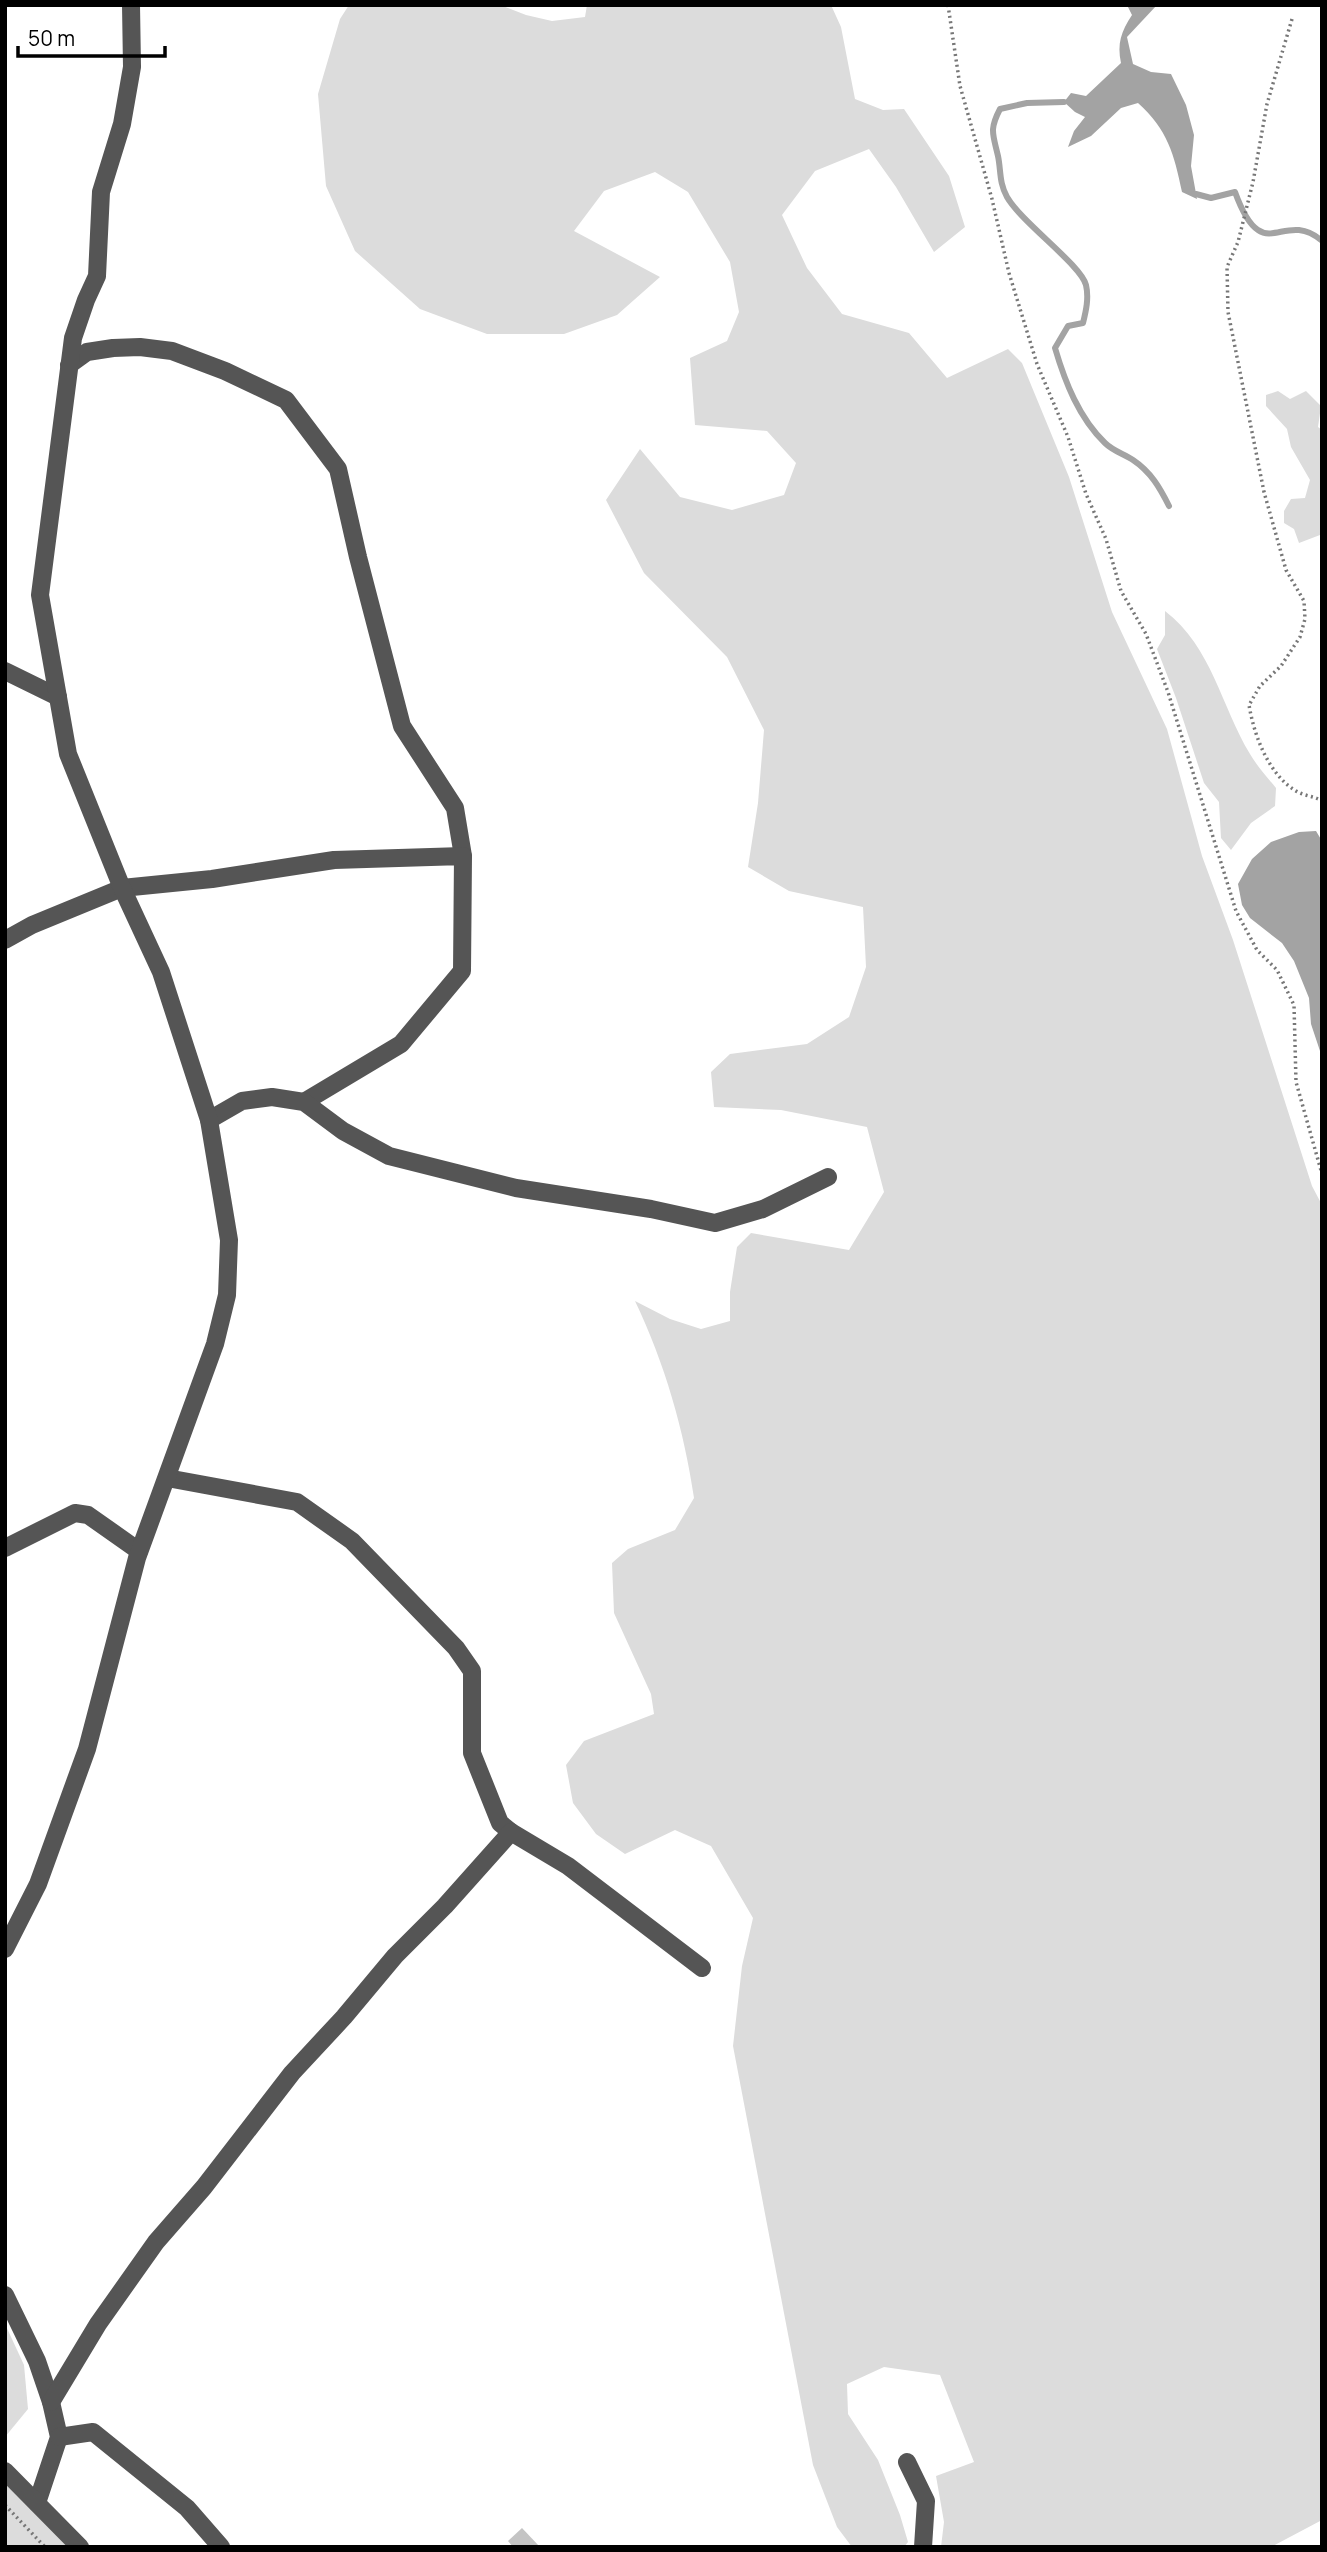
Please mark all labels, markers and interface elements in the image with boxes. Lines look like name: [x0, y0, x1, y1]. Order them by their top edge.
scale bar: [18, 14, 164, 58]
text: 50 m: [28, 24, 75, 52]

